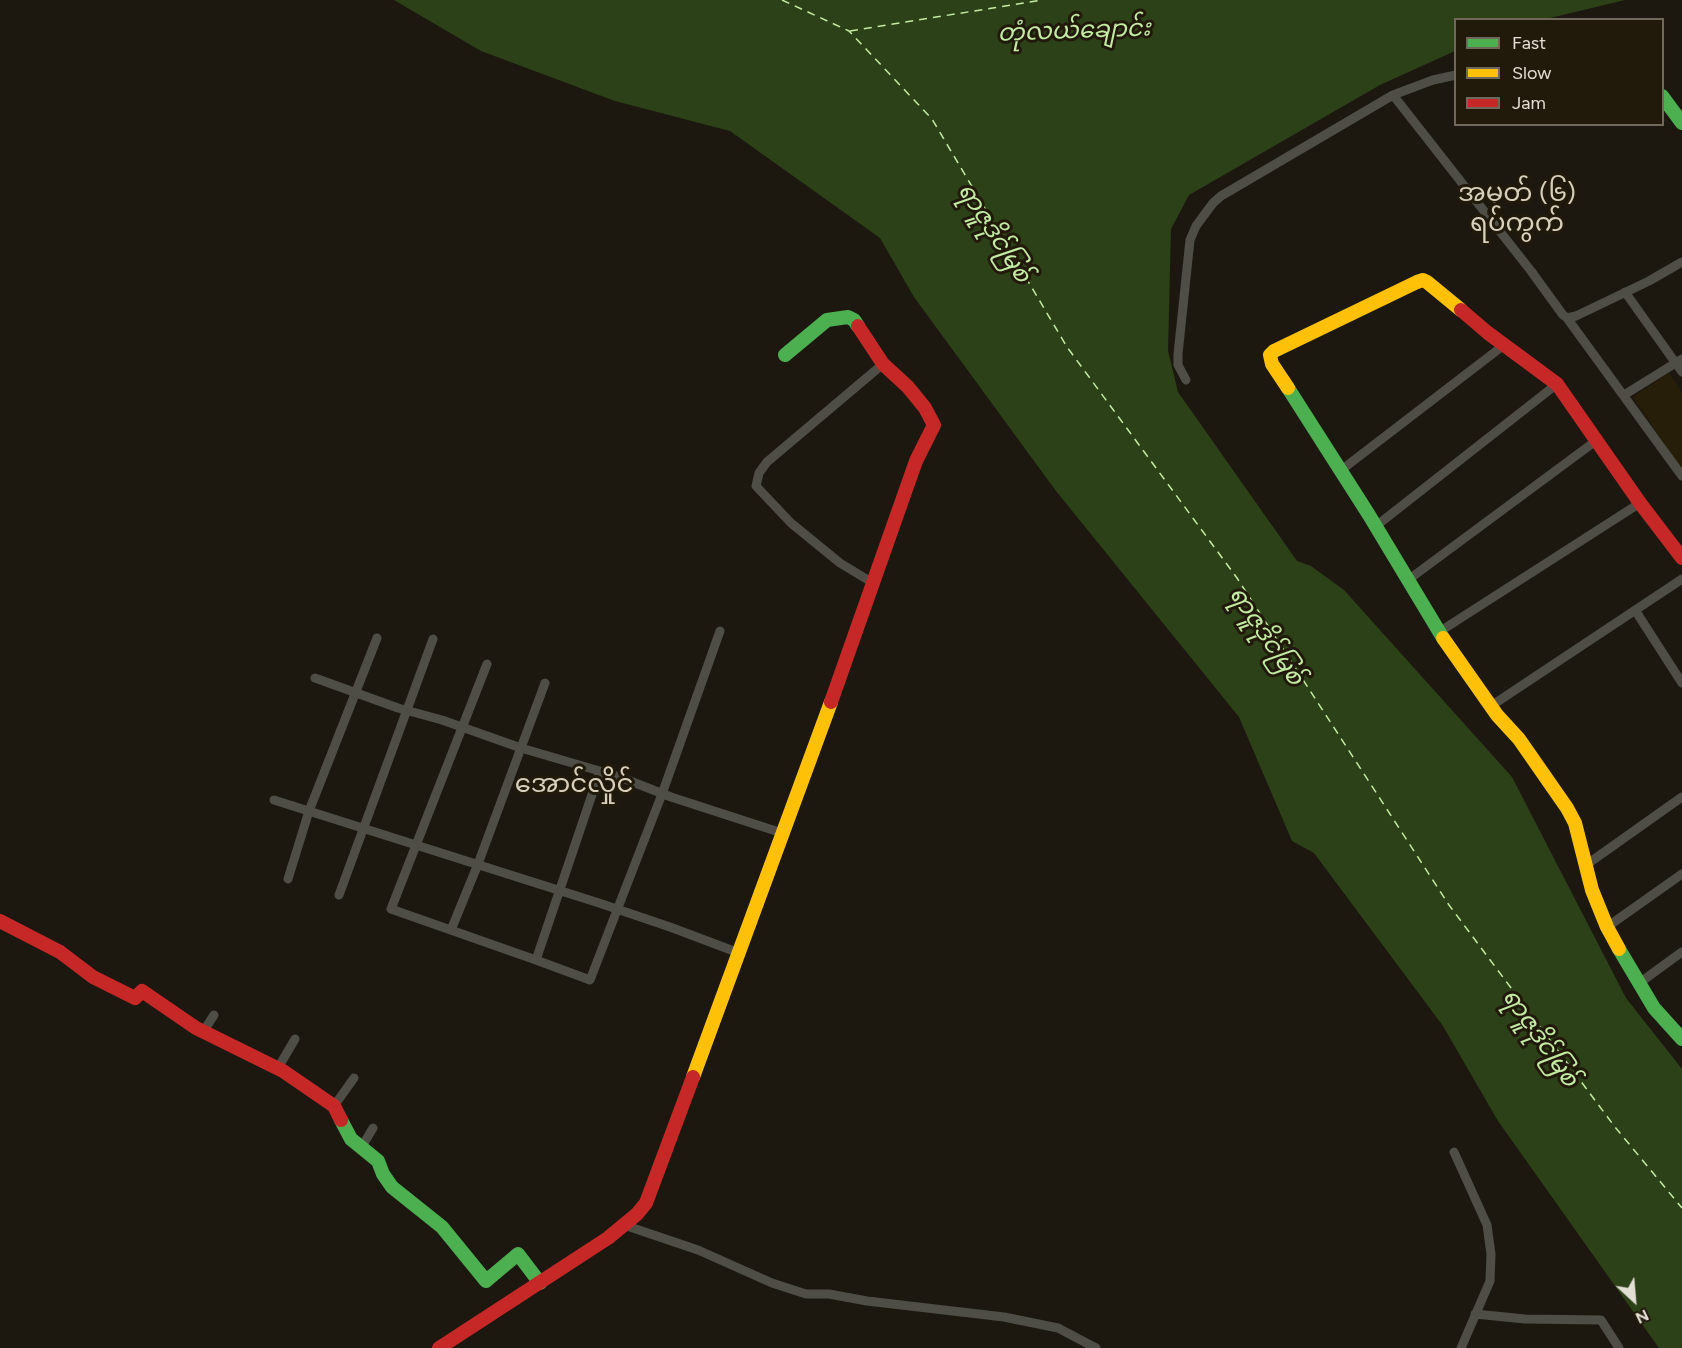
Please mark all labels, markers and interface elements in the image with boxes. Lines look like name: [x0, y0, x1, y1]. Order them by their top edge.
water label: တုံလယ်ချောင်း: [997, 14, 1151, 48]
legend: [1454, 18, 1664, 126]
text: Fast: [1512, 32, 1546, 54]
text: Slow: [1512, 62, 1551, 84]
text: Jam: [1512, 92, 1546, 114]
district label: အမှတ် (၆) ရပ်ကွက်: [1458, 177, 1576, 238]
water label: ရာဇူဒိုင်မြစ်: [951, 178, 1037, 288]
water label: ရာဇူဒိုင်မြစ်: [1223, 581, 1309, 691]
district label: အောင်လှိုင်: [515, 768, 633, 800]
water label: ရာဇူဒိုင်မြစ်: [1496, 984, 1584, 1092]
north arrow: [1604, 1270, 1664, 1330]
text: N: [1632, 1305, 1652, 1328]

